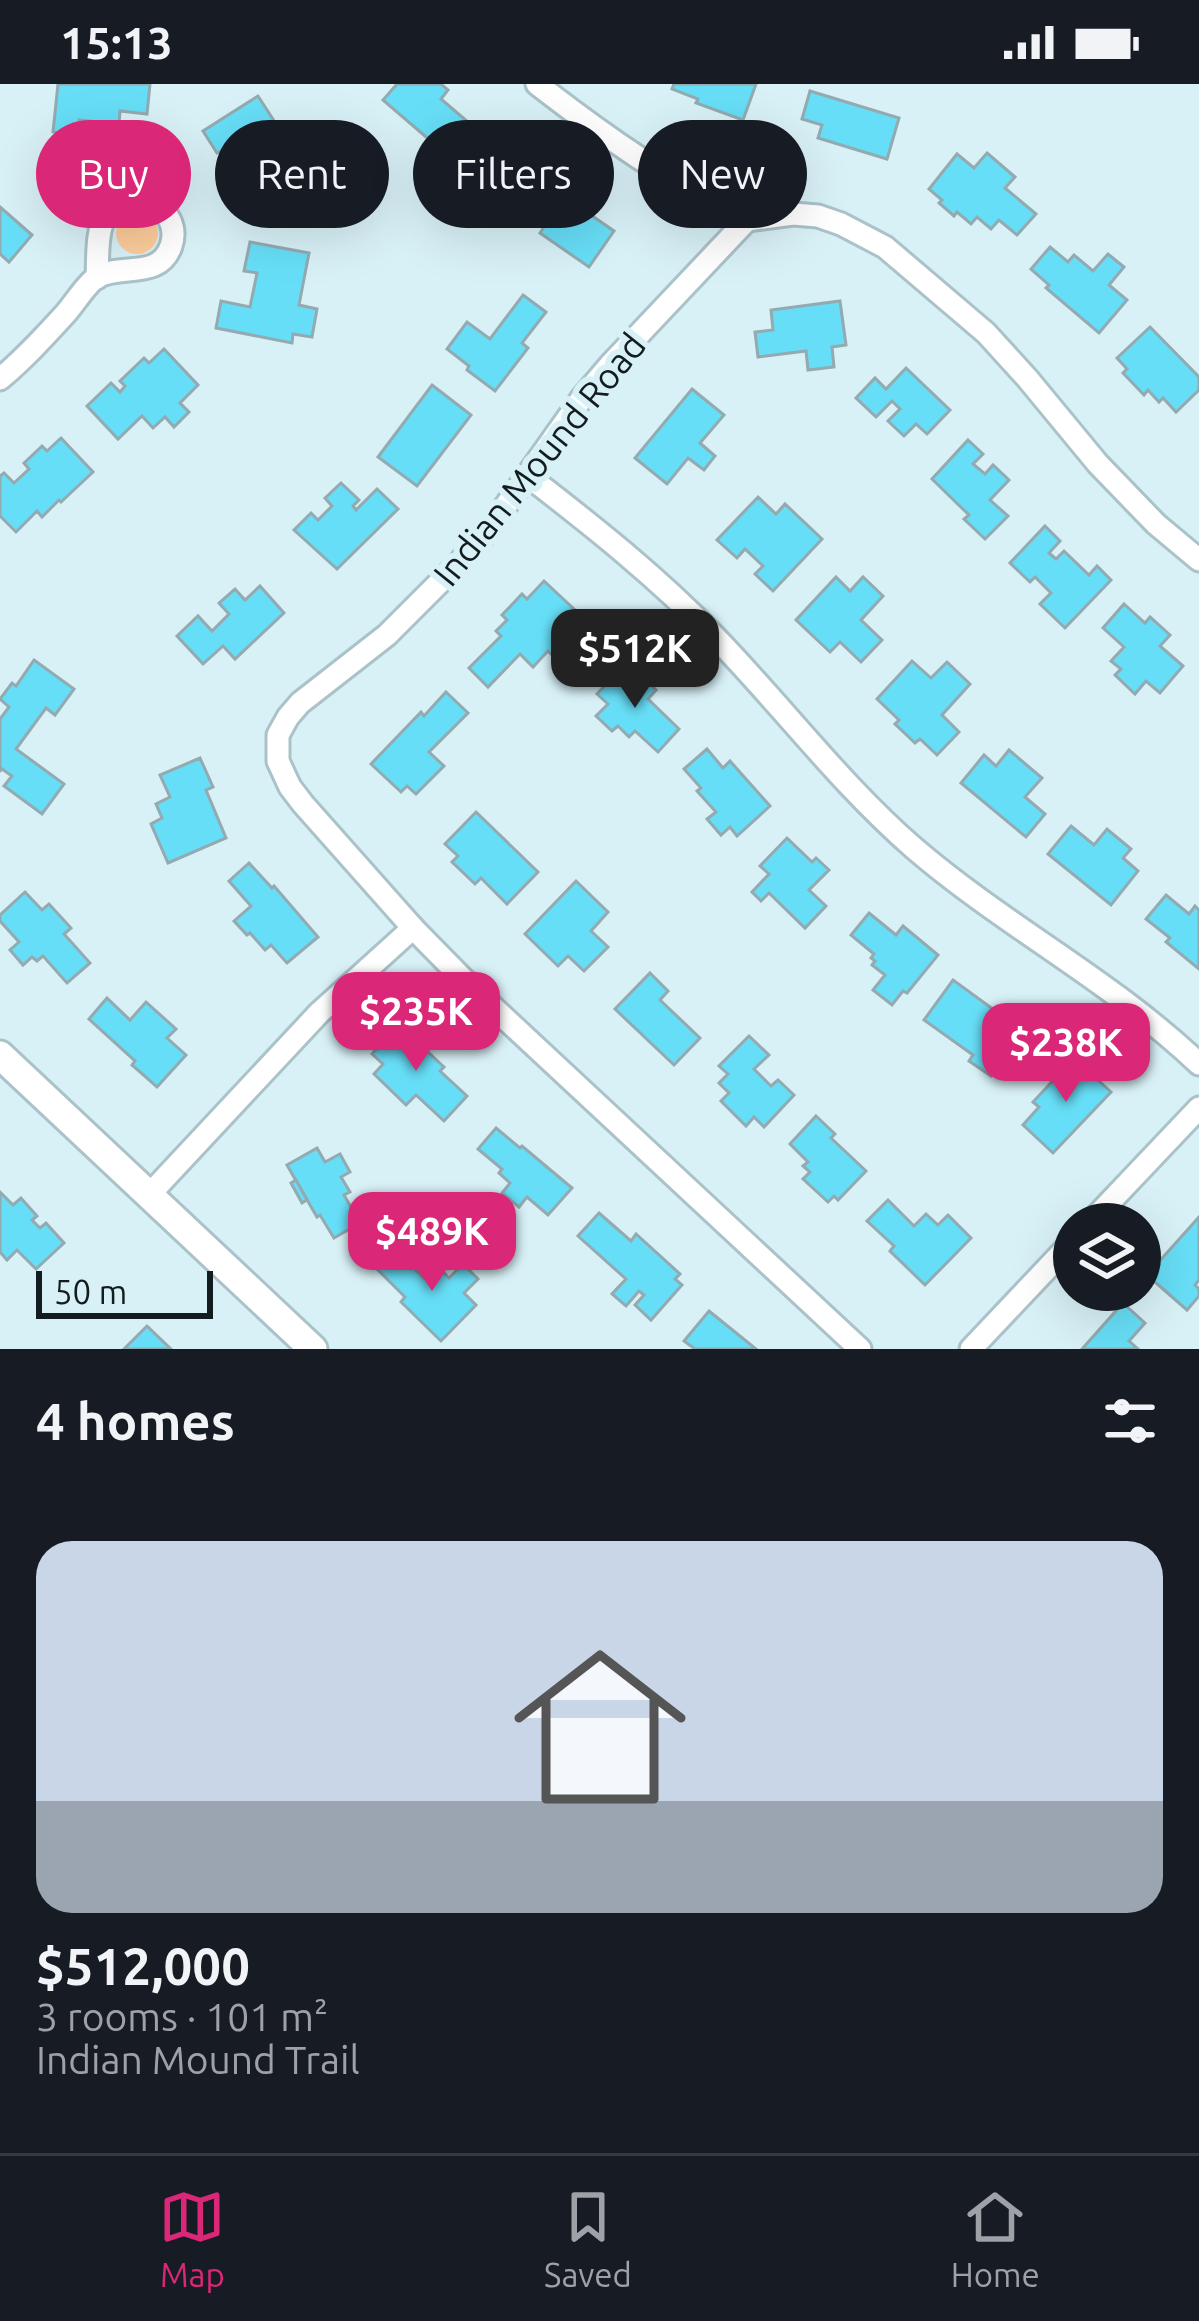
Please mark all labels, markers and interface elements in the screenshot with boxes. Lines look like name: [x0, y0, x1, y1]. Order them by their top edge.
text: 15:13: [60, 17, 173, 68]
chip: Buy: [36, 120, 191, 228]
chip: Rent: [215, 120, 389, 228]
chip: Filters: [413, 120, 614, 228]
chip: New: [638, 120, 807, 228]
street label: Indian Mound Road: [425, 325, 653, 593]
pin: $512K: [551, 609, 719, 711]
text: $512K: [578, 626, 692, 669]
pin: $235K: [332, 972, 500, 1074]
text: $235K: [359, 989, 473, 1032]
pin: $238K: [982, 1003, 1150, 1105]
text: $238K: [1009, 1020, 1123, 1063]
pin: $489K: [348, 1192, 516, 1294]
map controls: [1053, 1203, 1161, 1311]
button: layers: [1053, 1203, 1161, 1311]
text: $489K: [375, 1209, 489, 1252]
scale bar: [36, 1265, 213, 1318]
text: 50 m: [54, 1273, 127, 1310]
icon: filters: [1097, 1388, 1163, 1454]
text: 4 homes: [36, 1392, 235, 1450]
icon: home: [492, 1619, 708, 1835]
text: $512,000: [36, 1937, 250, 1995]
text: 3 rooms · 101 m²: [36, 1995, 328, 2038]
text: Indian Mound Trail: [36, 2038, 360, 2081]
tab: Map: [159, 2184, 225, 2293]
tab: Saved: [544, 2184, 632, 2293]
tab: Home: [951, 2184, 1040, 2293]

